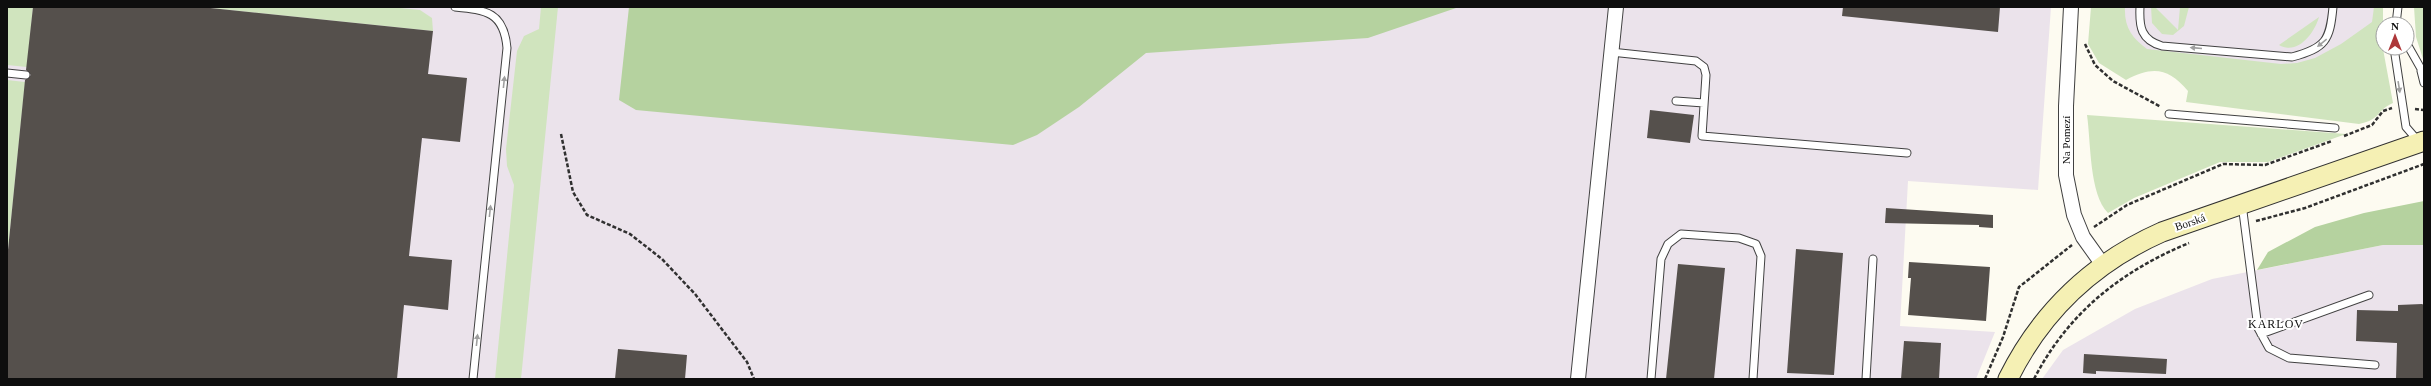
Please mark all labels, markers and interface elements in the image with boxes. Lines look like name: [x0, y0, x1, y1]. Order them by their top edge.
north arrow: [2375, 16, 2415, 56]
text: N: [2391, 20, 2399, 32]
one-way arrow: [2317, 38, 2327, 47]
one-way arrow: [2190, 45, 2202, 52]
one-way arrow: [500, 76, 507, 88]
one-way arrow: [2396, 80, 2402, 93]
street label: Na Pomezí: [2060, 116, 2072, 164]
one-way arrow: [487, 205, 494, 217]
street label: Borská: [2173, 211, 2207, 233]
district label: KARLOV: [2248, 317, 2304, 331]
one-way arrow: [474, 334, 481, 346]

